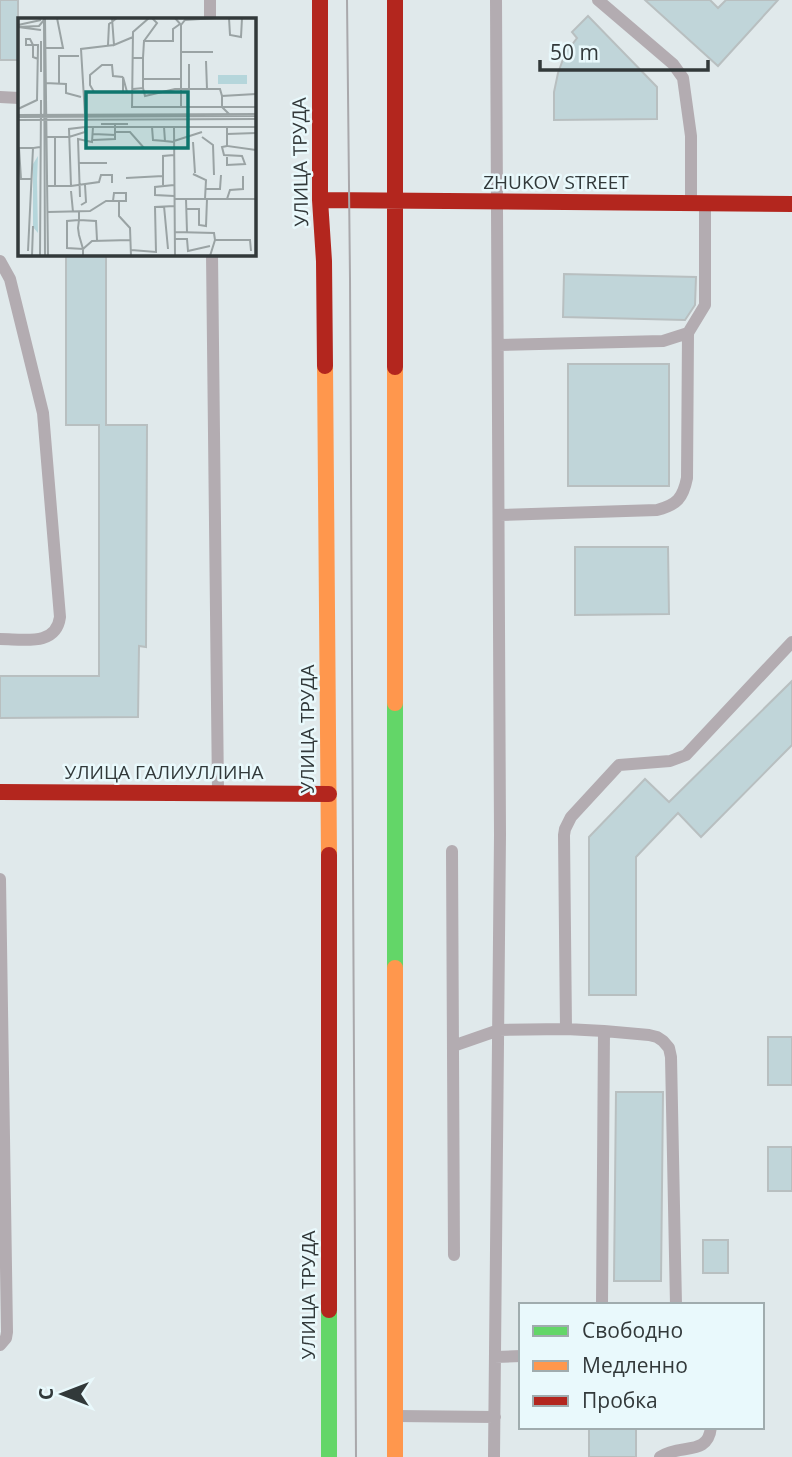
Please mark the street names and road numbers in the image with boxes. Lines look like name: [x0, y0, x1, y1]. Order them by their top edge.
street label: УЛИЦА ТРУДА: [286, 97, 314, 227]
street label: ZHUKOV STREET: [483, 169, 629, 195]
street label: УЛИЦА ТРУДА: [294, 664, 320, 794]
street label: УЛИЦА ГАЛИУЛЛИНА: [64, 759, 264, 785]
street label: УЛИЦА ТРУДА: [295, 1230, 321, 1360]

